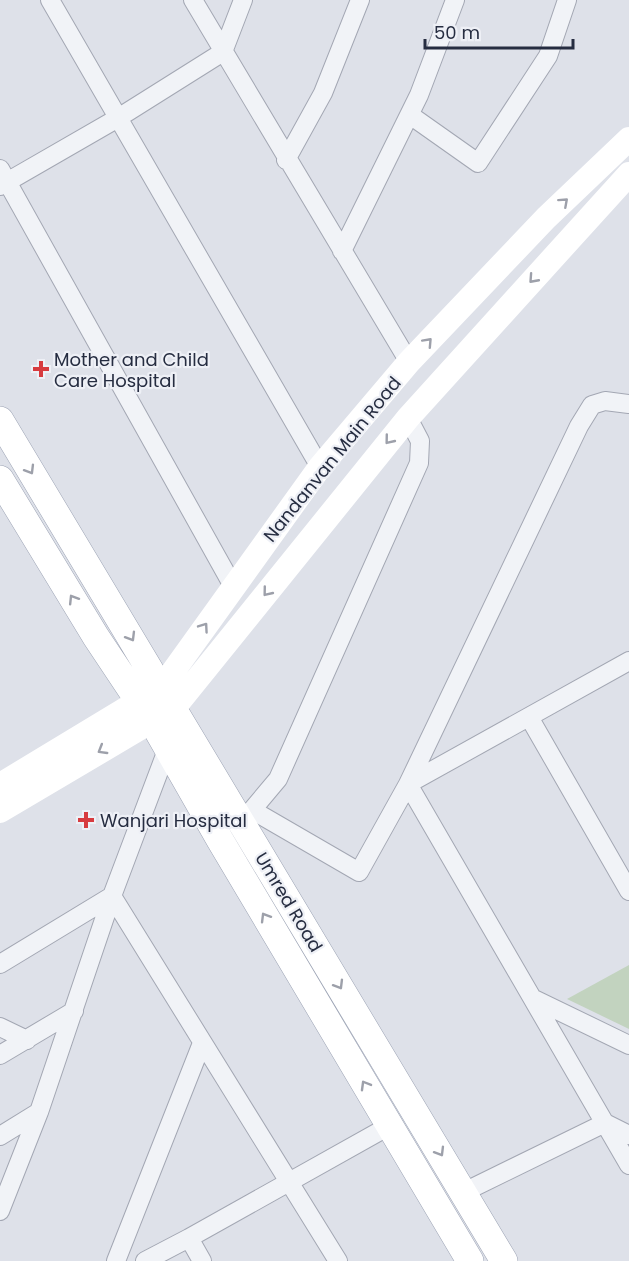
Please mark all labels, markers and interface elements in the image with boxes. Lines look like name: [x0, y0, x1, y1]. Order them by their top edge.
scale bar: [425, 12, 574, 50]
text: 50 m: [434, 20, 480, 45]
one-way arrow: [557, 198, 568, 209]
one-way arrow: [529, 273, 540, 283]
one-way arrow: [421, 338, 432, 349]
place label: Mother and Child Care Hospital: [54, 347, 209, 393]
marker: Mother and Child Care Hospital: [32, 360, 50, 378]
street label: Nandanvan Main Road: [257, 371, 407, 547]
one-way arrow: [386, 434, 397, 445]
one-way arrow: [23, 464, 35, 474]
one-way arrow: [263, 585, 274, 596]
one-way arrow: [69, 594, 80, 605]
one-way arrow: [197, 622, 208, 633]
one-way arrow: [124, 631, 136, 641]
one-way arrow: [98, 743, 108, 755]
place label: Wanjari Hospital: [100, 808, 247, 833]
marker: Wanjari Hospital: [77, 811, 95, 829]
street label: Umred Road: [249, 847, 329, 957]
one-way arrow: [261, 913, 273, 923]
one-way arrow: [331, 979, 343, 989]
one-way arrow: [360, 1081, 372, 1091]
one-way arrow: [432, 1145, 443, 1156]

